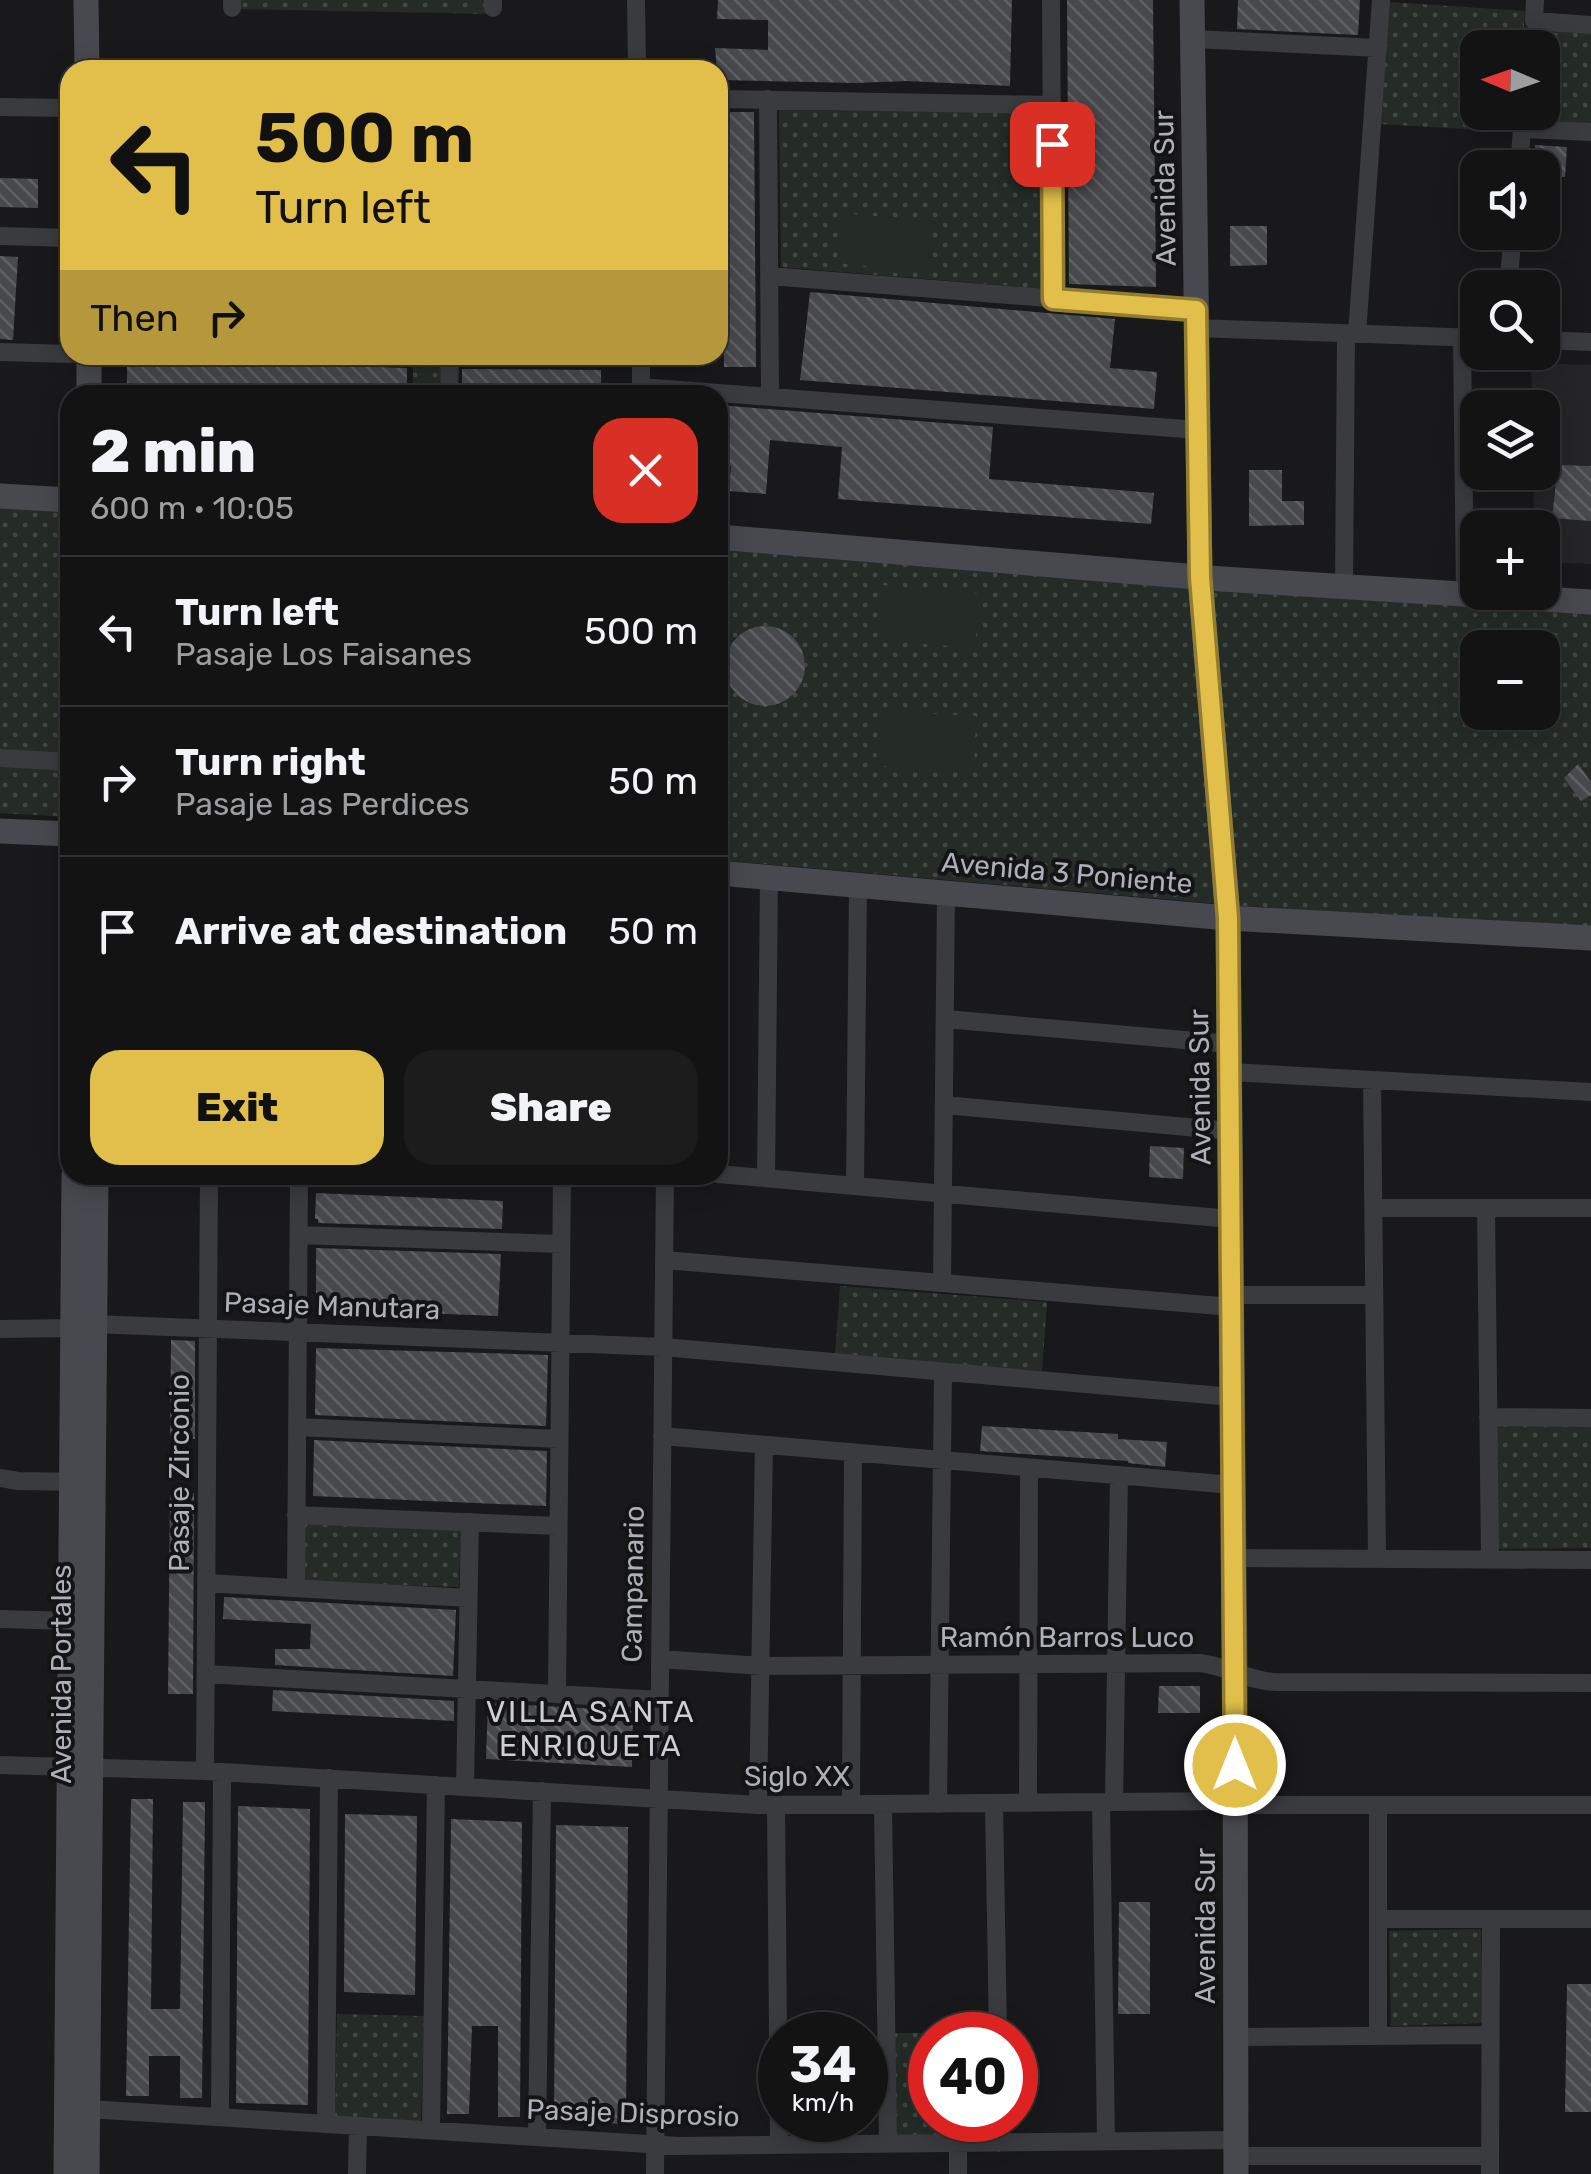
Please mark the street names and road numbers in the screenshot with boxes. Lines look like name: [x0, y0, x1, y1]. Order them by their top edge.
street label: Avenida Sur: [1147, 109, 1183, 266]
street label: Avenida 3 Poniente: [940, 846, 1194, 900]
street label: Avenida Sur: [1182, 1008, 1218, 1165]
street label: Pasaje Manutara: [223, 1286, 441, 1326]
street label: Pasaje Zirconio: [163, 1374, 196, 1572]
street label: Campanario: [615, 1505, 651, 1663]
street label: Avenida Portales: [45, 1565, 78, 1783]
street label: Ramón Barros Luco: [940, 1621, 1194, 1654]
street label: Siglo XX: [744, 1760, 850, 1793]
street label: Avenida Sur: [1189, 1848, 1222, 2004]
street label: Pasaje Disprosio: [526, 2093, 740, 2133]

